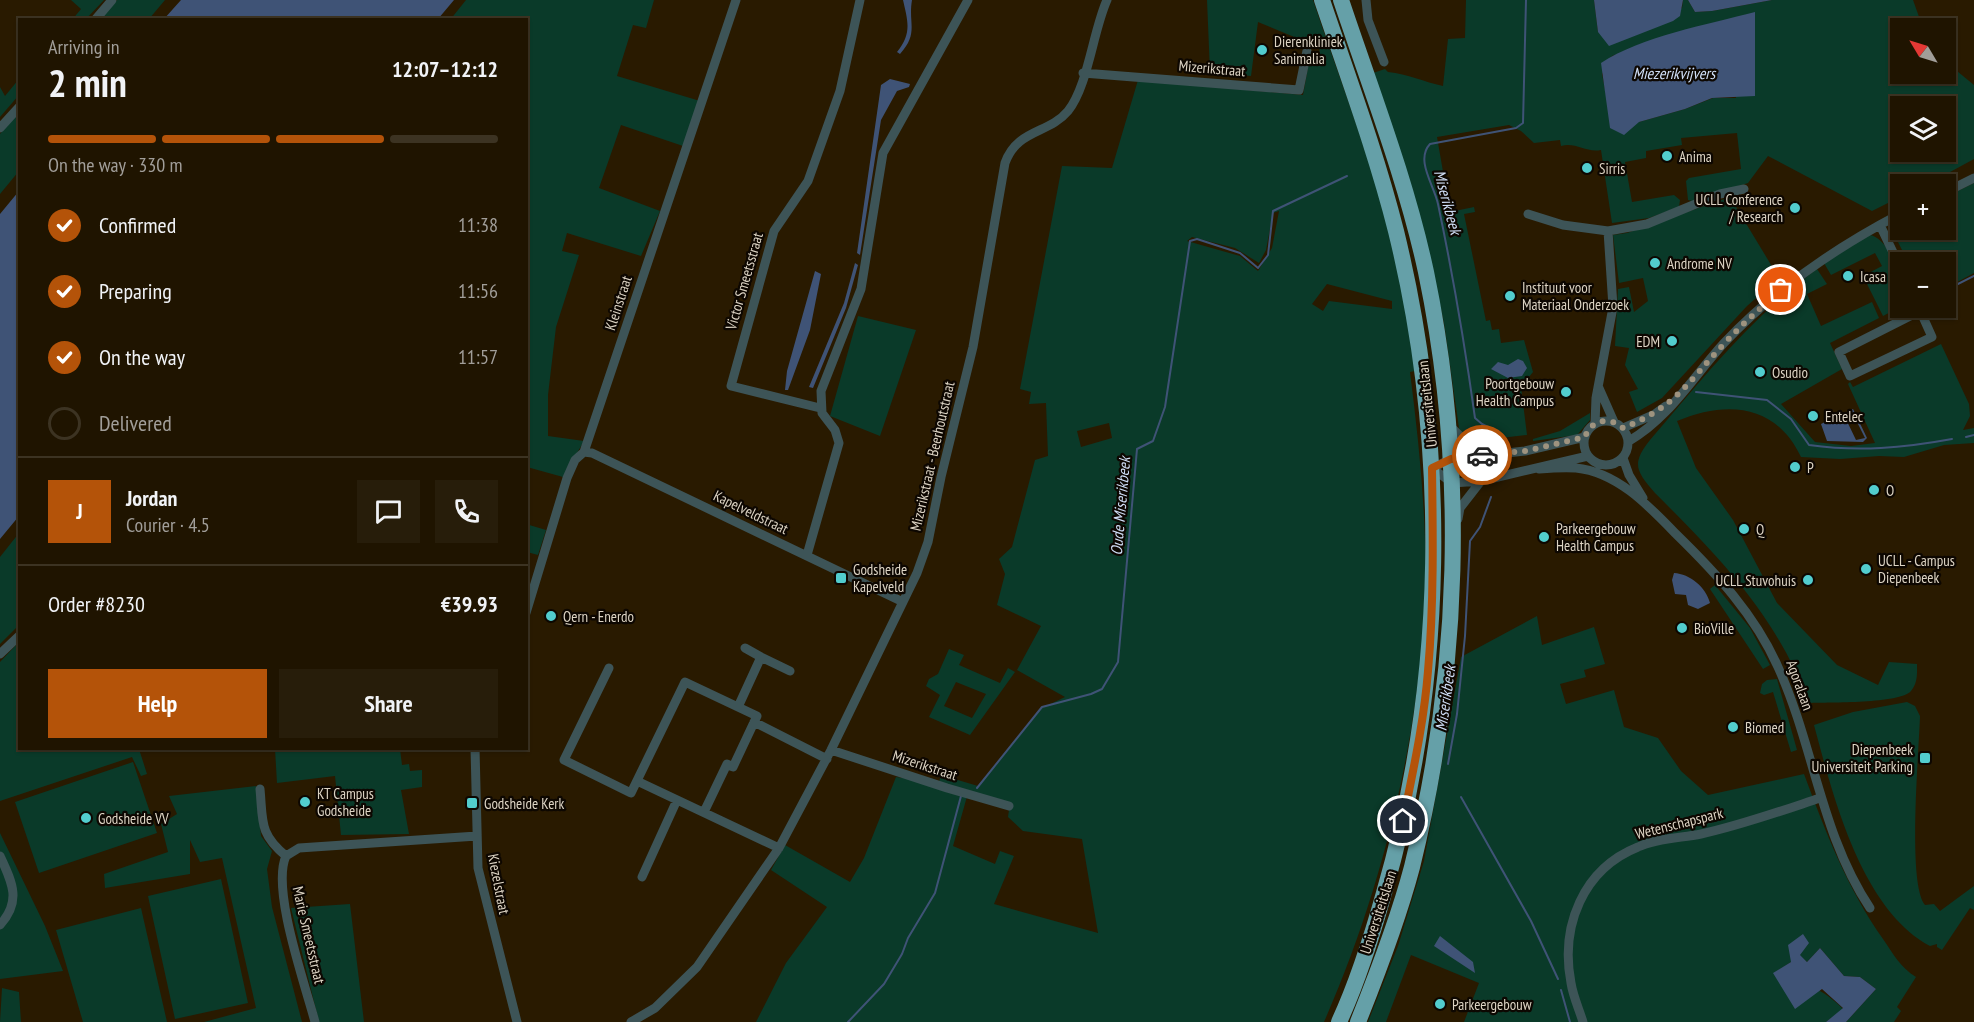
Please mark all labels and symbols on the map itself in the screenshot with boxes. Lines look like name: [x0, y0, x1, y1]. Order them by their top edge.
north arrow: [1890, 18, 1956, 84]
place label: Dierenkliniek Sanimalia: [1274, 32, 1343, 68]
marker: Dierenkliniek Sanimalia: [1255, 43, 1269, 57]
street label: Mizerikstraat: [1178, 56, 1246, 80]
water label: Miezerikvijvers: [1633, 63, 1717, 83]
place label: Anima: [1679, 147, 1712, 166]
marker: Anima: [1660, 149, 1674, 163]
place label: Sirris: [1599, 159, 1625, 178]
marker: Sirris: [1580, 161, 1594, 175]
water label: Miserikbeek: [1430, 168, 1467, 238]
place label: UCLL Conference / Research: [1696, 190, 1783, 226]
marker: UCLL Conference / Research: [1788, 201, 1802, 215]
street label: Victor Smeetsstraat: [721, 230, 767, 333]
place label: Androme NV: [1667, 254, 1732, 273]
marker: Androme NV: [1648, 256, 1662, 270]
pin: [1755, 264, 1806, 315]
place label: Icasa: [1860, 267, 1886, 286]
marker: Icasa: [1841, 269, 1855, 283]
street label: Kleinstraat: [600, 273, 636, 333]
place label: Instituut voor Materiaal Onderzoek: [1522, 278, 1629, 314]
marker: Instituut voor Materiaal Onderzoek: [1503, 289, 1517, 303]
place label: EDM: [1636, 332, 1660, 351]
marker: EDM: [1665, 334, 1679, 348]
street label: Universiteitslaan: [1413, 360, 1441, 448]
place label: Osudio: [1772, 363, 1808, 382]
marker: Osudio: [1753, 365, 1767, 379]
place label: Poortgebouw Health Campus: [1476, 374, 1554, 410]
street label: Mizerikstraat - Beerhoutstraat: [906, 379, 958, 533]
marker: Poortgebouw Health Campus: [1559, 385, 1573, 399]
place label: Entelec: [1825, 407, 1864, 426]
marker: Entelec: [1806, 409, 1820, 423]
courier: [1452, 425, 1512, 485]
water label: Oude Miserikbeek: [1106, 454, 1134, 556]
place label: P: [1807, 458, 1814, 477]
marker: P: [1788, 460, 1802, 474]
place label: O: [1886, 481, 1894, 500]
marker: O: [1867, 483, 1881, 497]
street label: Kapelveldstraat: [711, 486, 791, 538]
place label: Parkeergebouw Health Campus: [1556, 519, 1636, 555]
place label: Q: [1756, 520, 1765, 539]
marker: Q: [1737, 522, 1751, 536]
marker: Parkeergebouw Health Campus: [1537, 530, 1551, 544]
place label: UCLL - Campus Diepenbeek: [1878, 551, 1955, 587]
place label: Godsheide Kapelveld: [853, 560, 907, 596]
marker: UCLL - Campus Diepenbeek: [1859, 562, 1873, 576]
marker: Godsheide Kapelveld: [834, 571, 848, 585]
place label: UCLL Stuvohuis: [1715, 571, 1796, 590]
marker: UCLL Stuvohuis: [1801, 573, 1815, 587]
place label: Qern - Enerdo: [563, 607, 634, 626]
marker: Qern - Enerdo: [544, 609, 558, 623]
place label: BioVille: [1694, 619, 1734, 638]
marker: BioVille: [1675, 621, 1689, 635]
street label: Agoralaan: [1782, 657, 1818, 713]
water label: Miserikbeek: [1431, 662, 1460, 732]
place label: Biomed: [1745, 718, 1784, 737]
marker: Biomed: [1726, 720, 1740, 734]
place label: Diepenbeek Universiteit Parking: [1812, 740, 1913, 776]
street label: Mizerikstraat: [890, 746, 960, 784]
marker: Diepenbeek Universiteit Parking: [1918, 751, 1932, 765]
place label: KT Campus Godsheide: [317, 784, 374, 820]
place label: Godsheide Kerk: [484, 794, 564, 813]
marker: KT Campus Godsheide: [298, 795, 312, 809]
pin: [1377, 795, 1428, 846]
marker: Godsheide Kerk: [465, 796, 479, 810]
street label: Wetenschapspark: [1633, 803, 1725, 843]
place label: Godsheide VV: [98, 809, 169, 828]
marker: Godsheide VV: [79, 811, 93, 825]
street label: Kiezelstraat: [484, 852, 514, 916]
street label: Universiteitslaan: [1356, 868, 1400, 956]
street label: Marie Smeetsstraat: [289, 884, 329, 986]
place label: Parkeergebouw: [1452, 995, 1532, 1014]
marker: Parkeergebouw: [1433, 997, 1447, 1011]

